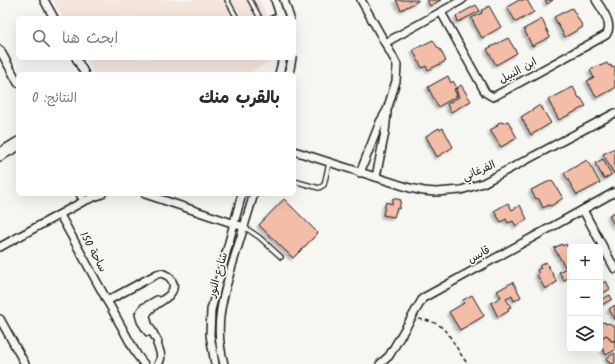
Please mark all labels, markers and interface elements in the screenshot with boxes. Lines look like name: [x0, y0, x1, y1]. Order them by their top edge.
search box: [16, 16, 296, 60]
icon: search: [30, 27, 52, 49]
text: ابحث هنا: [62, 27, 118, 51]
street label: ابن النبيل: [496, 53, 540, 89]
text: بالقرب منك: [199, 85, 280, 112]
text: النتائج: 0: [32, 88, 77, 109]
street label: الفرغاني: [460, 156, 499, 187]
street label: ساحة 150: [75, 228, 111, 276]
street label: قابس: [464, 241, 494, 269]
map controls: [567, 244, 603, 352]
button: +: [567, 244, 603, 280]
street label: شارع النور: [203, 250, 233, 301]
button: −: [567, 280, 603, 316]
button: layers: [567, 316, 603, 352]

